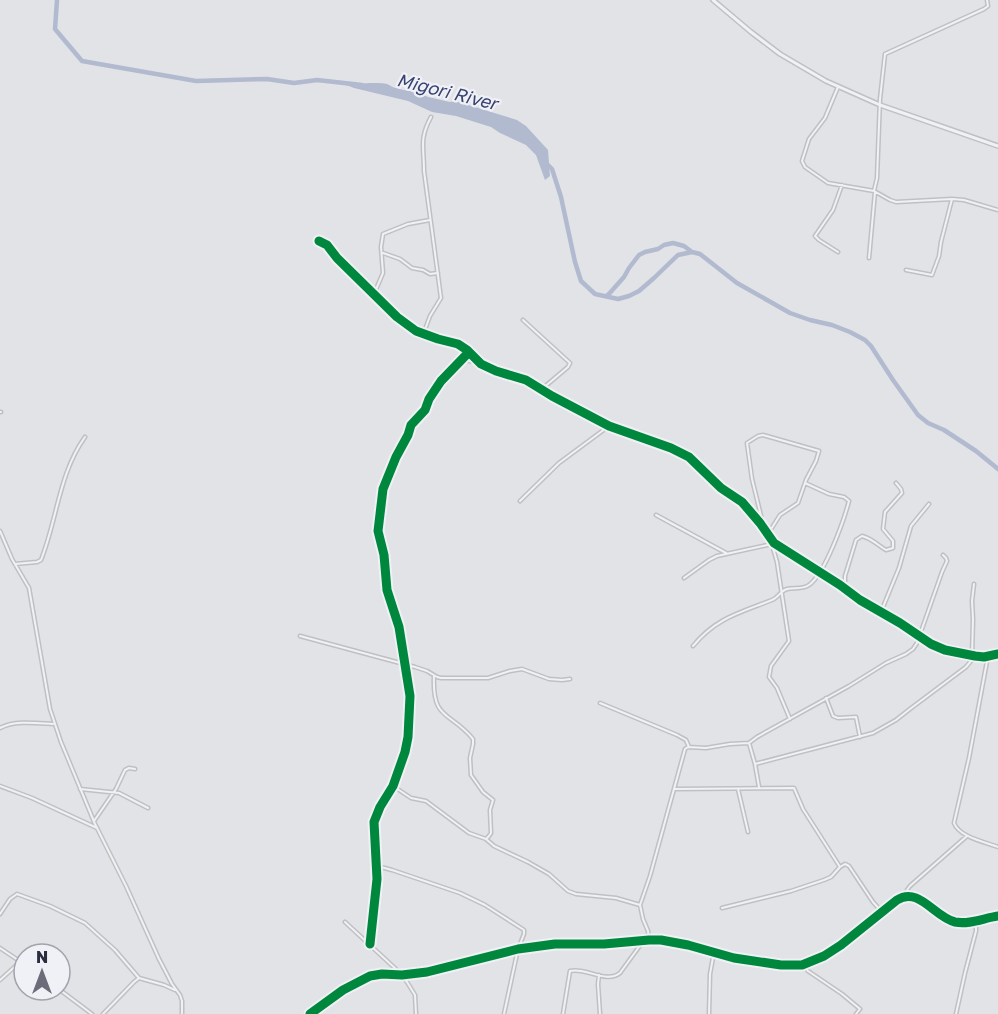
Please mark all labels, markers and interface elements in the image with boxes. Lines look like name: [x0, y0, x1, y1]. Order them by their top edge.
water label: Migori River: [395, 68, 503, 115]
north arrow: [12, 942, 72, 1002]
text: N: [36, 947, 48, 967]

